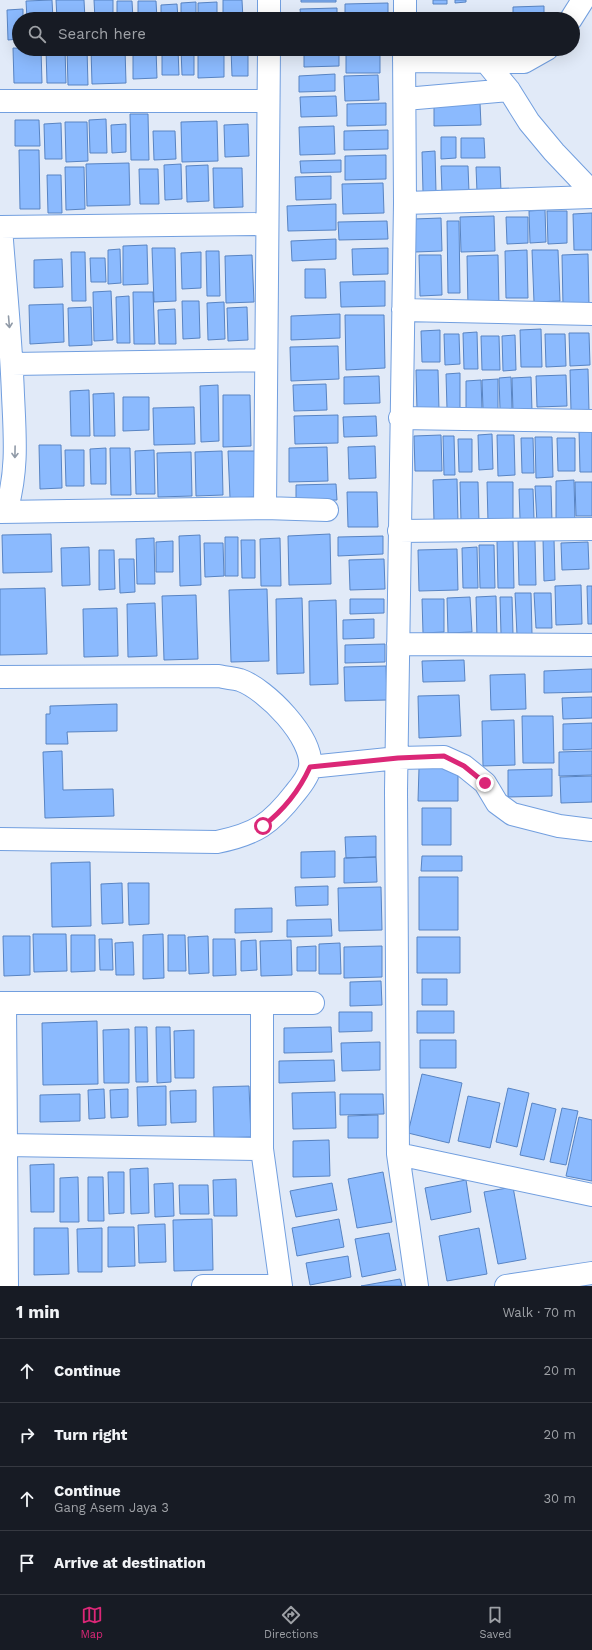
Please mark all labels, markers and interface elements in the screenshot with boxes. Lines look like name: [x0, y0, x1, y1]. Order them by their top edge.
search box: [12, 12, 580, 56]
icon: search: [26, 23, 48, 45]
text: Search here: [58, 25, 146, 43]
one-way arrow: [5, 315, 12, 328]
one-way arrow: [11, 445, 19, 458]
route end: [476, 774, 494, 792]
route start: [254, 817, 272, 835]
text: 1 min: [16, 1302, 60, 1322]
text: Walk · 70 m: [502, 1305, 576, 1320]
icon: ahead: [16, 1360, 38, 1382]
text: Continue: [54, 1362, 121, 1380]
text: 20 m: [544, 1363, 576, 1378]
icon: right: [16, 1424, 38, 1446]
text: Turn right: [54, 1426, 127, 1444]
text: 20 m: [544, 1427, 576, 1442]
text: Continue: [54, 1482, 121, 1500]
icon: ahead: [16, 1488, 38, 1510]
text: 30 m: [544, 1491, 576, 1506]
text: Gang Asem Jaya 3: [54, 1500, 169, 1515]
icon: arrive: [16, 1552, 38, 1574]
text: Arrive at destination: [54, 1554, 206, 1572]
tab: Map: [81, 1604, 103, 1641]
tab: Directions: [264, 1604, 318, 1641]
tab: Saved: [479, 1604, 511, 1641]

